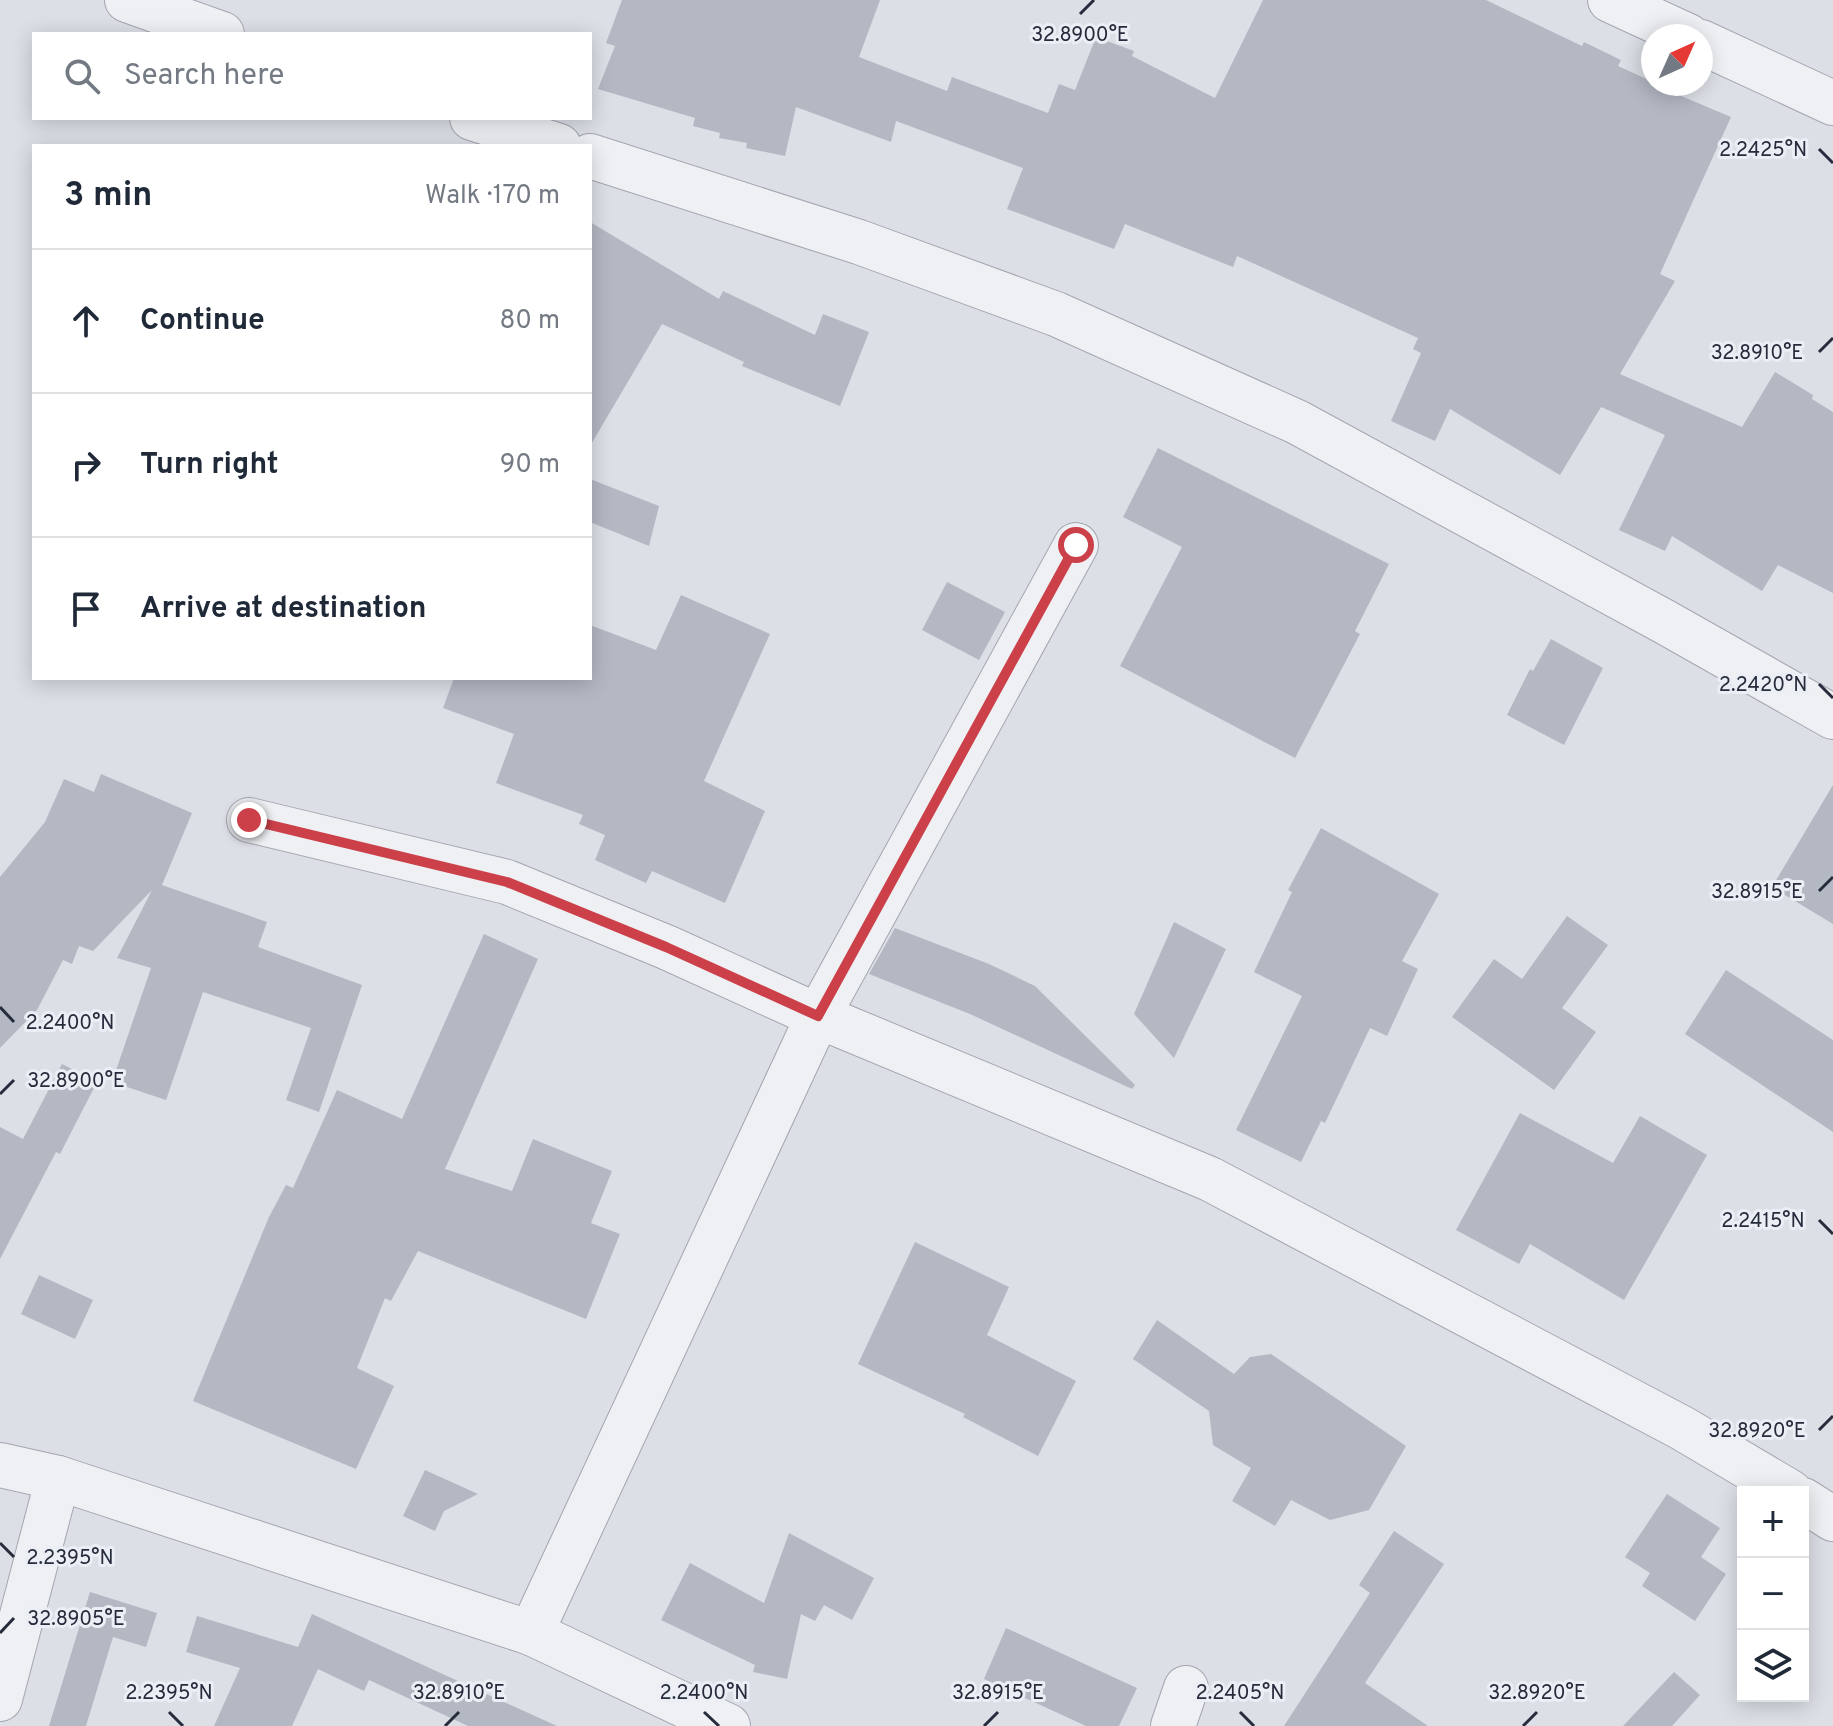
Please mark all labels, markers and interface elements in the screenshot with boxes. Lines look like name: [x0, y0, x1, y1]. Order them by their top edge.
text: 32.8900°E: [1031, 23, 1129, 49]
north arrow: [1641, 24, 1713, 96]
search box: [32, 32, 592, 120]
icon: search: [60, 54, 104, 98]
text: Search here: [124, 58, 284, 95]
text: 2.2425°N: [1719, 138, 1807, 164]
text: 3 min: [64, 175, 152, 218]
text: Walk · 170 m: [425, 180, 560, 213]
icon: ahead: [64, 299, 108, 343]
text: Continue: [140, 303, 265, 340]
text: 80 m: [500, 305, 560, 338]
text: 32.8910°E: [1711, 341, 1803, 367]
icon: right: [64, 443, 108, 487]
text: Turn right: [140, 447, 278, 484]
text: 90 m: [500, 449, 560, 482]
route start: [1058, 527, 1094, 563]
icon: arrive: [64, 587, 108, 631]
text: Arrive at destination: [140, 591, 426, 628]
text: 2.2420°N: [1719, 673, 1807, 699]
route end: [231, 802, 267, 838]
text: 32.8915°E: [1711, 880, 1803, 906]
text: 2.2400°N: [25, 1011, 115, 1037]
text: 32.8900°E: [27, 1069, 125, 1095]
text: 2.2415°N: [1721, 1209, 1805, 1235]
text: 32.8920°E: [1708, 1419, 1806, 1445]
map controls: [1737, 1486, 1809, 1702]
button: +: [1737, 1486, 1809, 1558]
text: 2.2395°N: [26, 1546, 114, 1572]
button: −: [1737, 1558, 1809, 1630]
text: 32.8905°E: [27, 1607, 125, 1633]
button: layers: [1737, 1630, 1809, 1702]
text: 2.2395°N: [125, 1681, 213, 1707]
text: 32.8910°E: [413, 1681, 505, 1707]
text: 2.2400°N: [659, 1681, 749, 1707]
text: 32.8915°E: [952, 1681, 1044, 1707]
text: 2.2405°N: [1196, 1681, 1284, 1707]
text: 32.8920°E: [1488, 1681, 1586, 1707]

